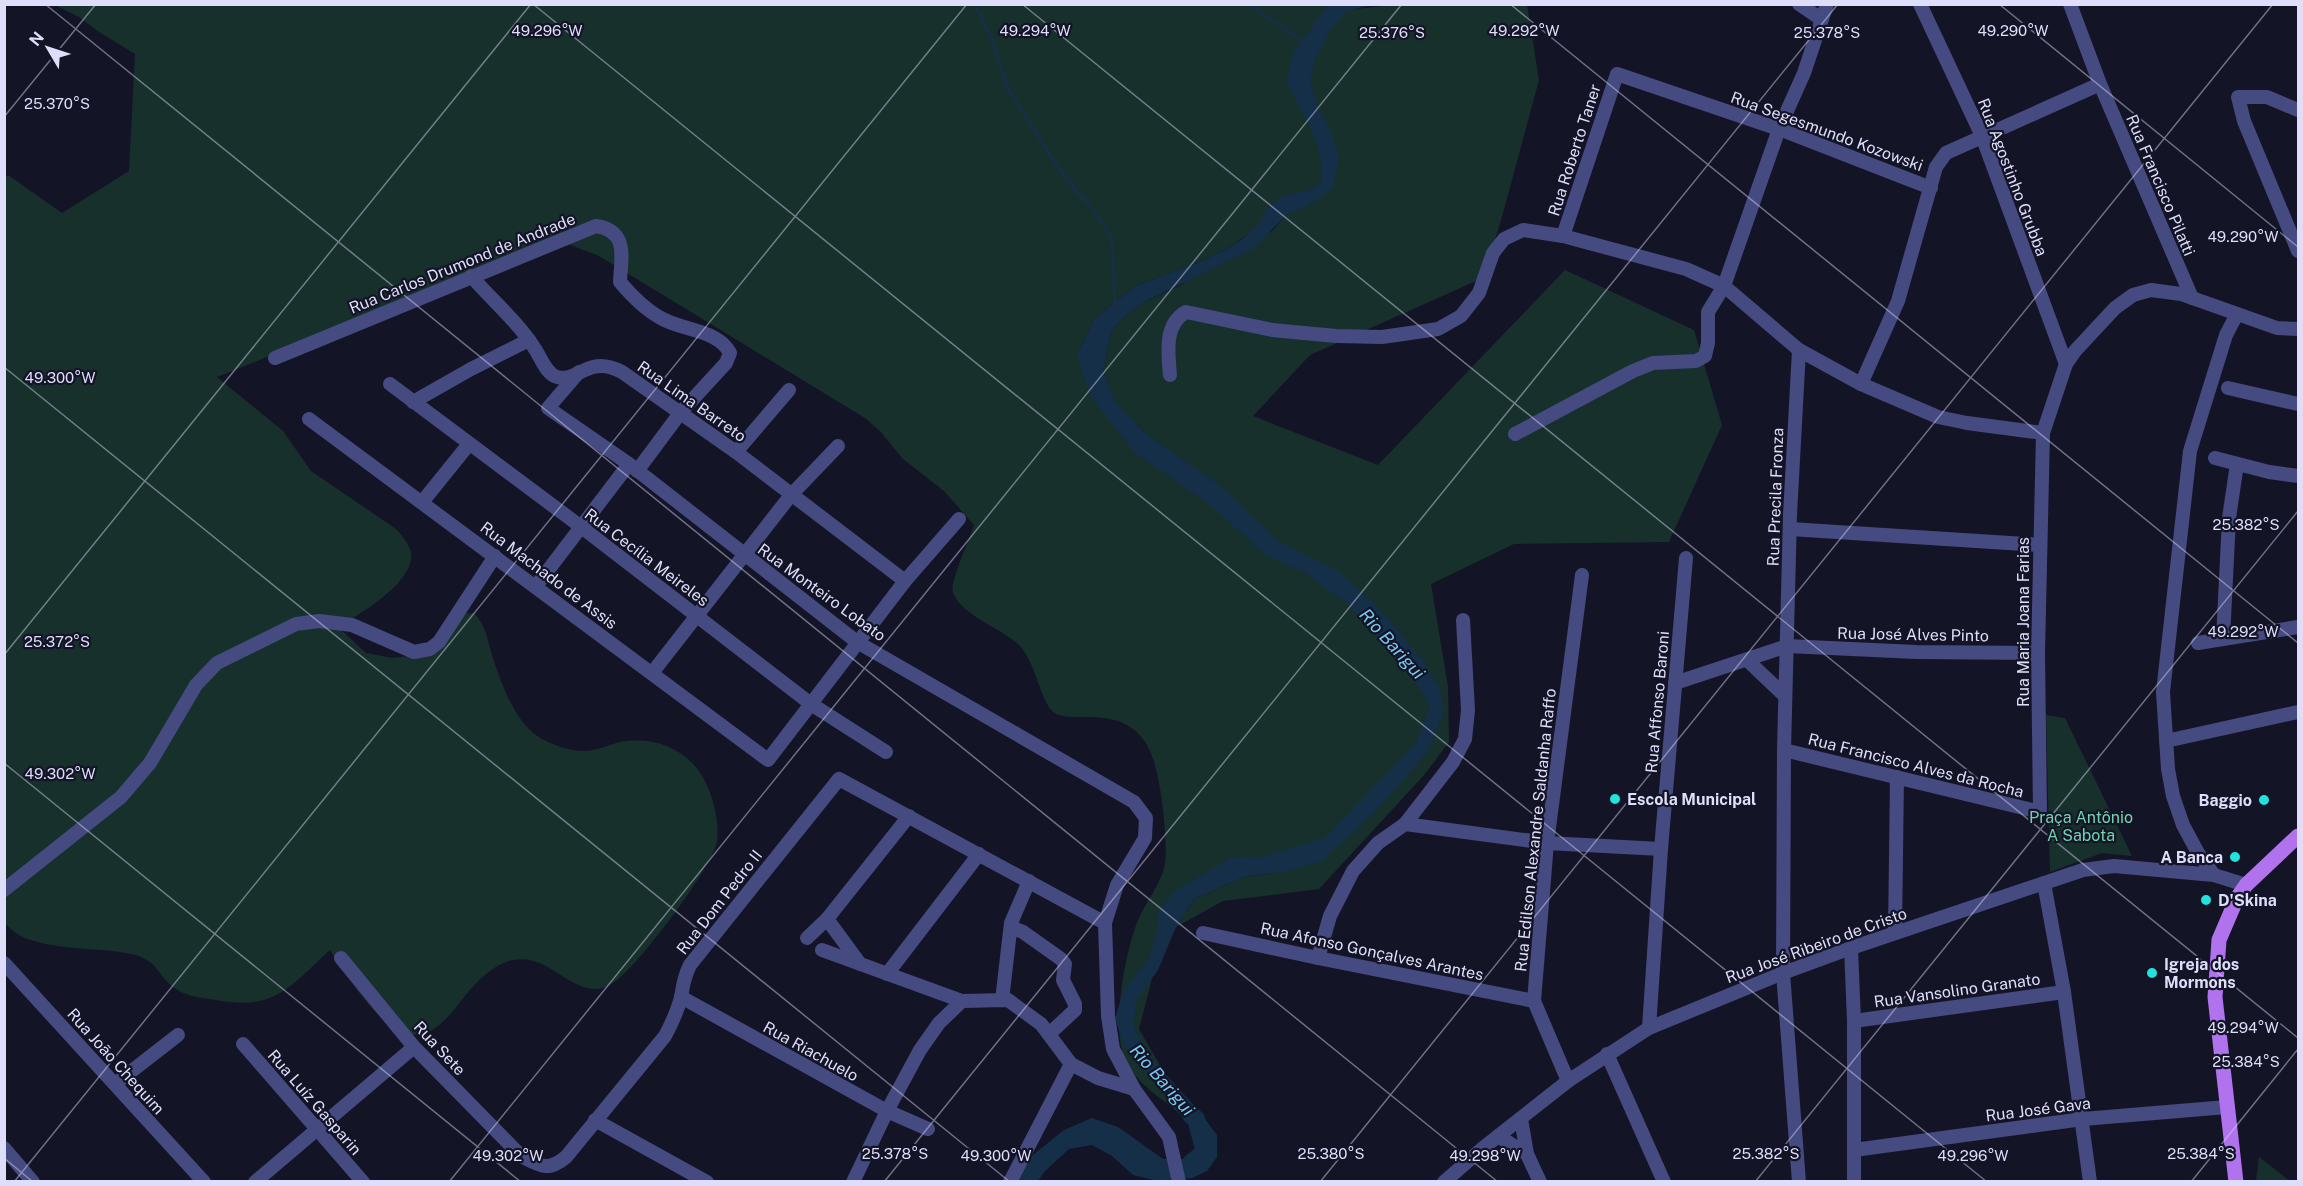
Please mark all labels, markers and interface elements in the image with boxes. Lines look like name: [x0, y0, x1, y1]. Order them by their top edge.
north arrow: [18, 18, 78, 78]
text: 49.296°W: [511, 22, 583, 39]
text: 49.294°W: [999, 22, 1071, 39]
text: 49.292°W: [1489, 22, 1559, 39]
text: 49.290°W: [1977, 22, 2049, 39]
text: 25.376°S: [1359, 24, 1425, 41]
text: 25.378°S: [1794, 24, 1860, 41]
text: N: [25, 28, 48, 50]
street label: Rua Roberto Taner: [1544, 82, 1605, 219]
street label: Rua Segesmundo Kozowski: [1728, 88, 1926, 175]
text: 25.370°S: [24, 95, 90, 112]
street label: Rua Agostinho Grubba: [1974, 96, 2051, 259]
street label: Rua Francisco Pilatti: [2122, 112, 2199, 259]
street label: Rua Carlos Drumond de Andrade: [346, 209, 578, 318]
text: 49.290°W: [2207, 228, 2279, 245]
street label: Rua Lima Barreto: [634, 357, 750, 446]
text: 49.300°W: [24, 369, 96, 386]
street label: Rua Precila Fronza: [1764, 427, 1787, 567]
street label: Rua Cecília Meireles: [581, 504, 713, 610]
text: 25.382°S: [2213, 516, 2279, 533]
street label: Rua Machado de Assis: [477, 518, 621, 633]
street label: Rua Maria Joana Farias: [2014, 537, 2033, 707]
street label: Rua Monteiro Lobato: [754, 540, 889, 645]
water label: Rio Barigui: [1355, 604, 1430, 684]
text: 49.292°W: [2208, 623, 2278, 640]
street label: Rua José Alves Pinto: [1837, 624, 1989, 645]
street label: Rua Affonso Baroni: [1642, 630, 1673, 774]
text: 25.372°S: [24, 633, 90, 650]
street label: Rua Edilson Alexandre Saldanha Raffo: [1511, 687, 1560, 973]
street label: Rua Francisco Alves da Rocha: [1806, 729, 2026, 801]
text: 49.302°W: [25, 765, 95, 782]
place label: Escola Municipal: [1627, 790, 1756, 809]
place label: Baggio: [2198, 791, 2252, 810]
marker: Escola Municipal: [1608, 792, 1622, 806]
marker: Baggio: [2257, 793, 2271, 807]
park label: Praça Antônio A Sabota: [2029, 808, 2133, 845]
street label: Rua Dom Pedro II: [673, 846, 766, 958]
place label: A Banca: [2160, 848, 2223, 867]
marker: A Banca: [2228, 850, 2242, 864]
place label: D'Skina: [2218, 891, 2277, 910]
marker: D'Skina: [2199, 893, 2213, 907]
street label: Rua José Ribeiro de Cristo: [1723, 904, 1909, 987]
street label: Rua Afonso Gonçalves Arantes: [1259, 919, 1485, 984]
place label: Igreja dos Mormons: [2164, 955, 2239, 992]
marker: Igreja dos Mormons: [2145, 966, 2159, 980]
street label: Rua Vansolino Granato: [1873, 969, 2041, 1012]
street label: Rua João Chequim: [63, 1005, 168, 1118]
street label: Rua Sete: [410, 1017, 469, 1079]
street label: Rua Riachuelo: [760, 1017, 862, 1085]
text: 49.294°W: [2207, 1019, 2279, 1036]
water label: Rio Barigui: [1126, 1040, 1199, 1120]
street label: Rua Luíz Gasparin: [264, 1046, 366, 1159]
text: 25.384°S: [2212, 1053, 2280, 1070]
street label: Rua José Gava: [1984, 1094, 2092, 1125]
text: 25.378°S: [862, 1145, 928, 1162]
text: 25.380°S: [1297, 1145, 1365, 1162]
text: 25.382°S: [1733, 1145, 1799, 1162]
text: 25.384°S: [2167, 1145, 2235, 1162]
text: 49.302°W: [473, 1147, 543, 1164]
text: 49.300°W: [960, 1147, 1032, 1164]
text: 49.298°W: [1449, 1147, 1521, 1164]
text: 49.296°W: [1937, 1147, 2009, 1164]

